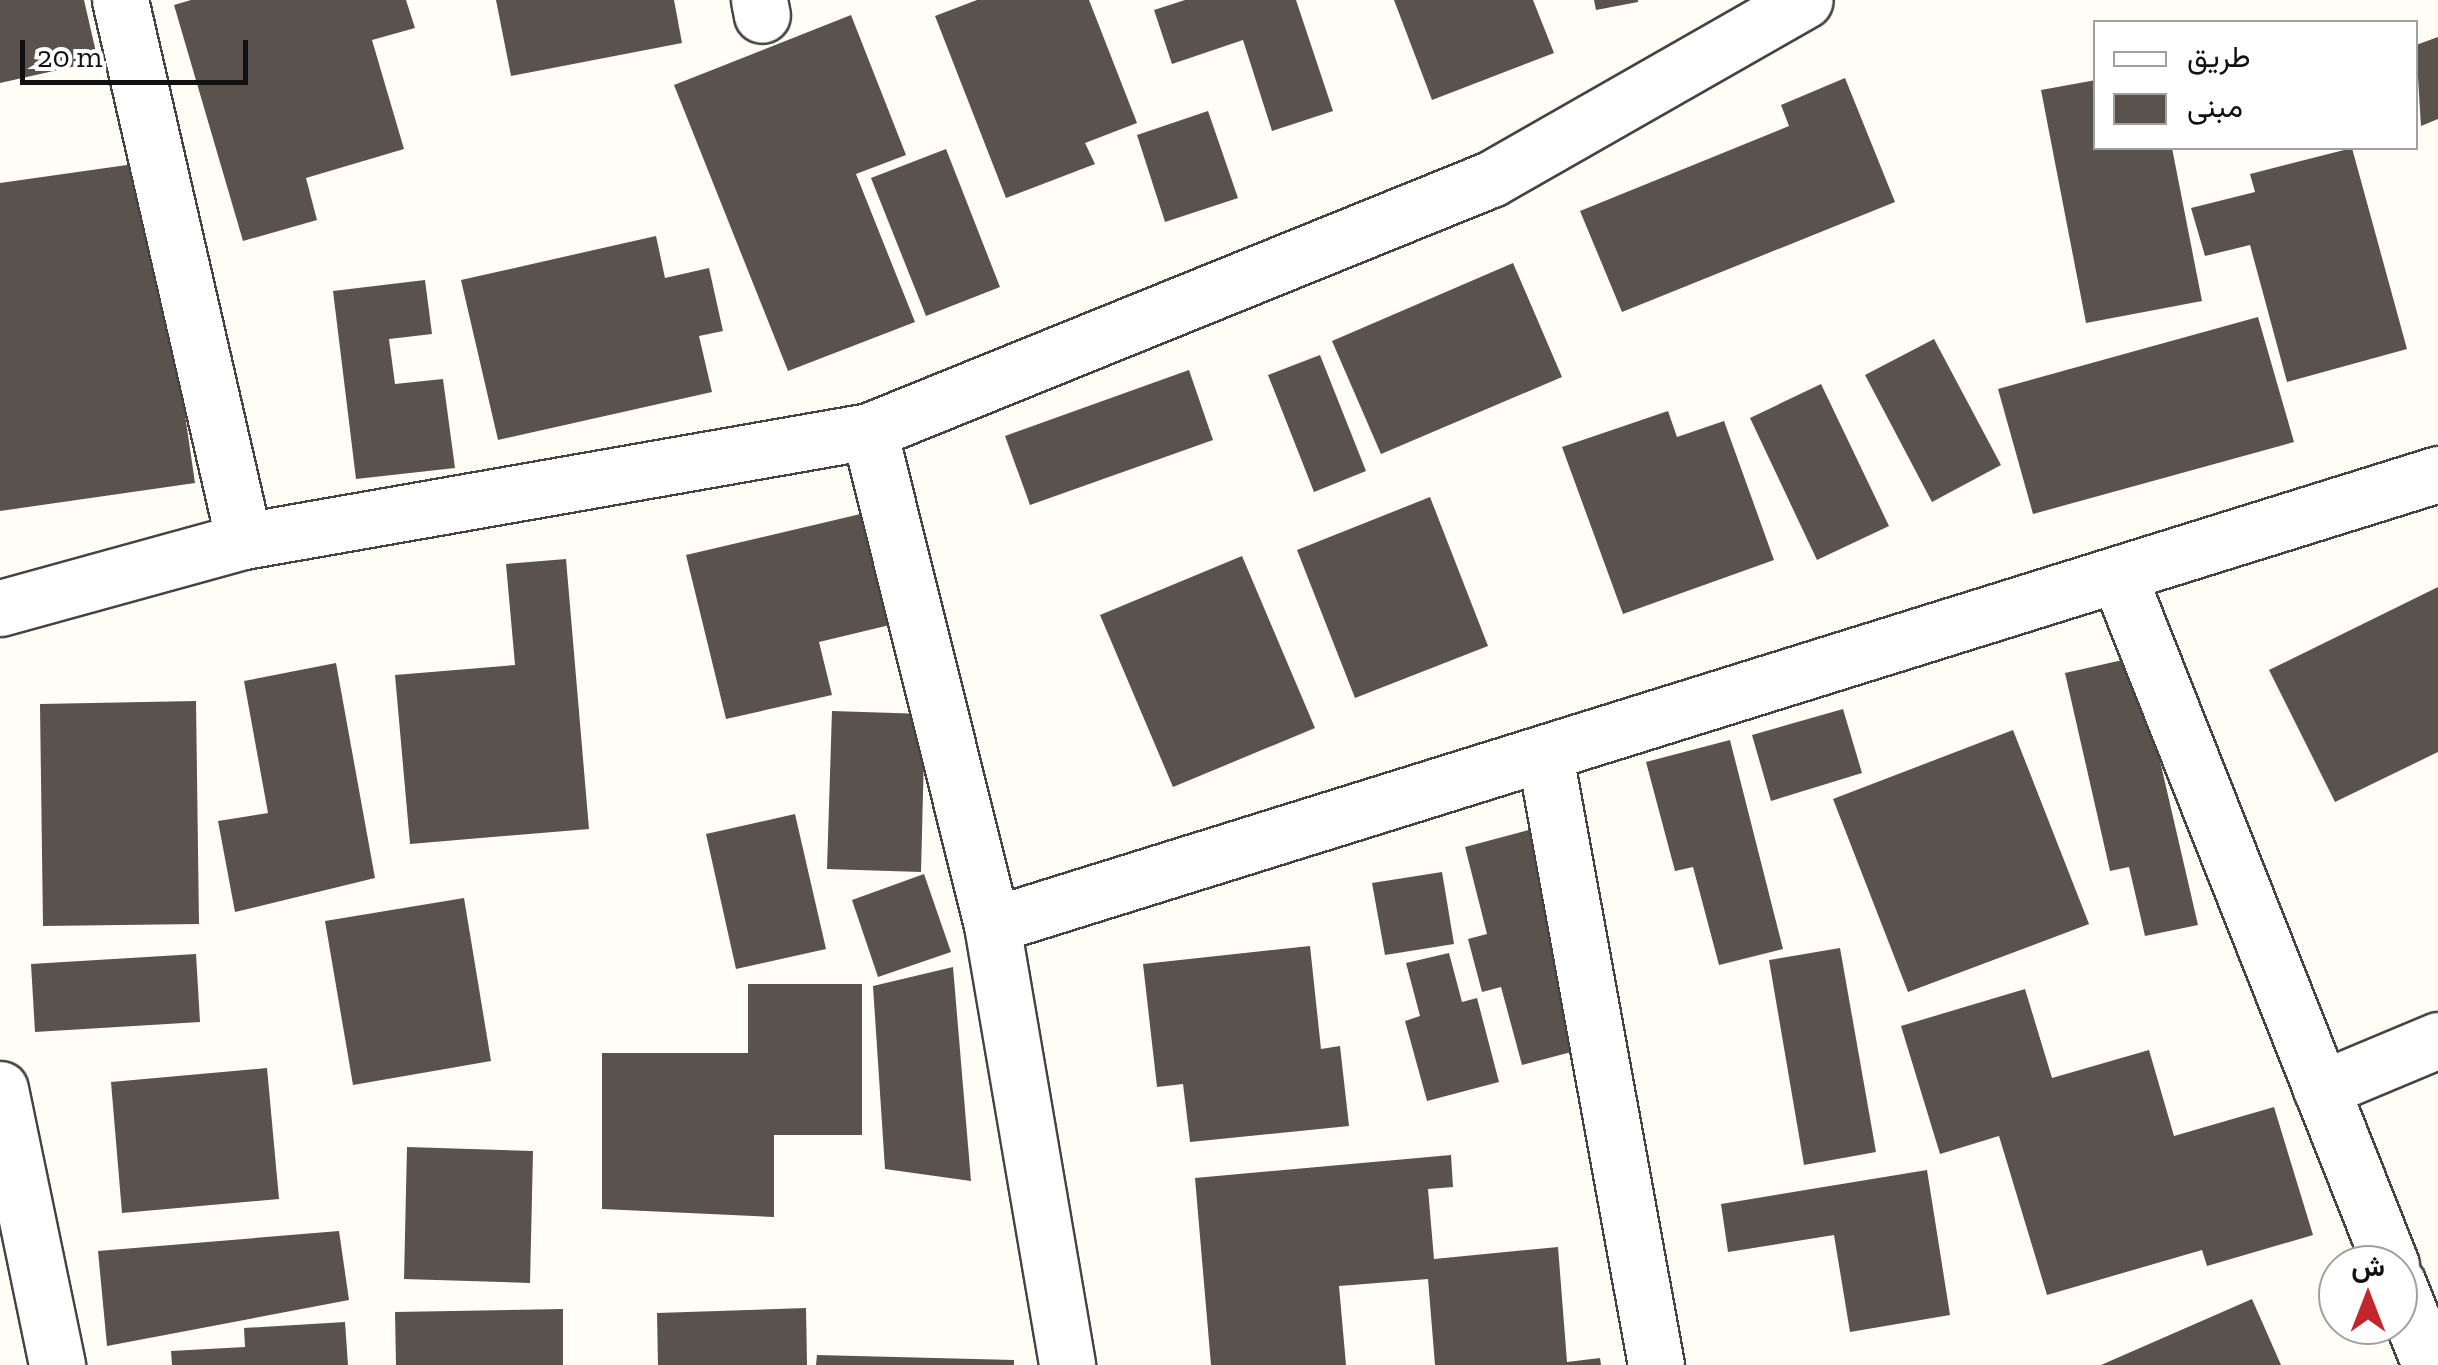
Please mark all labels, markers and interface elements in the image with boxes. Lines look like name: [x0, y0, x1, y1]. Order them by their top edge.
scale bar: [25, 20, 252, 82]
legend: [2093, 20, 2418, 150]
text: 20 m: [37, 39, 102, 75]
text: طريق: [2187, 39, 2251, 75]
text: مبنى: [2187, 89, 2243, 125]
north arrow: [2318, 1245, 2418, 1345]
text: ش: [2351, 1250, 2385, 1283]

